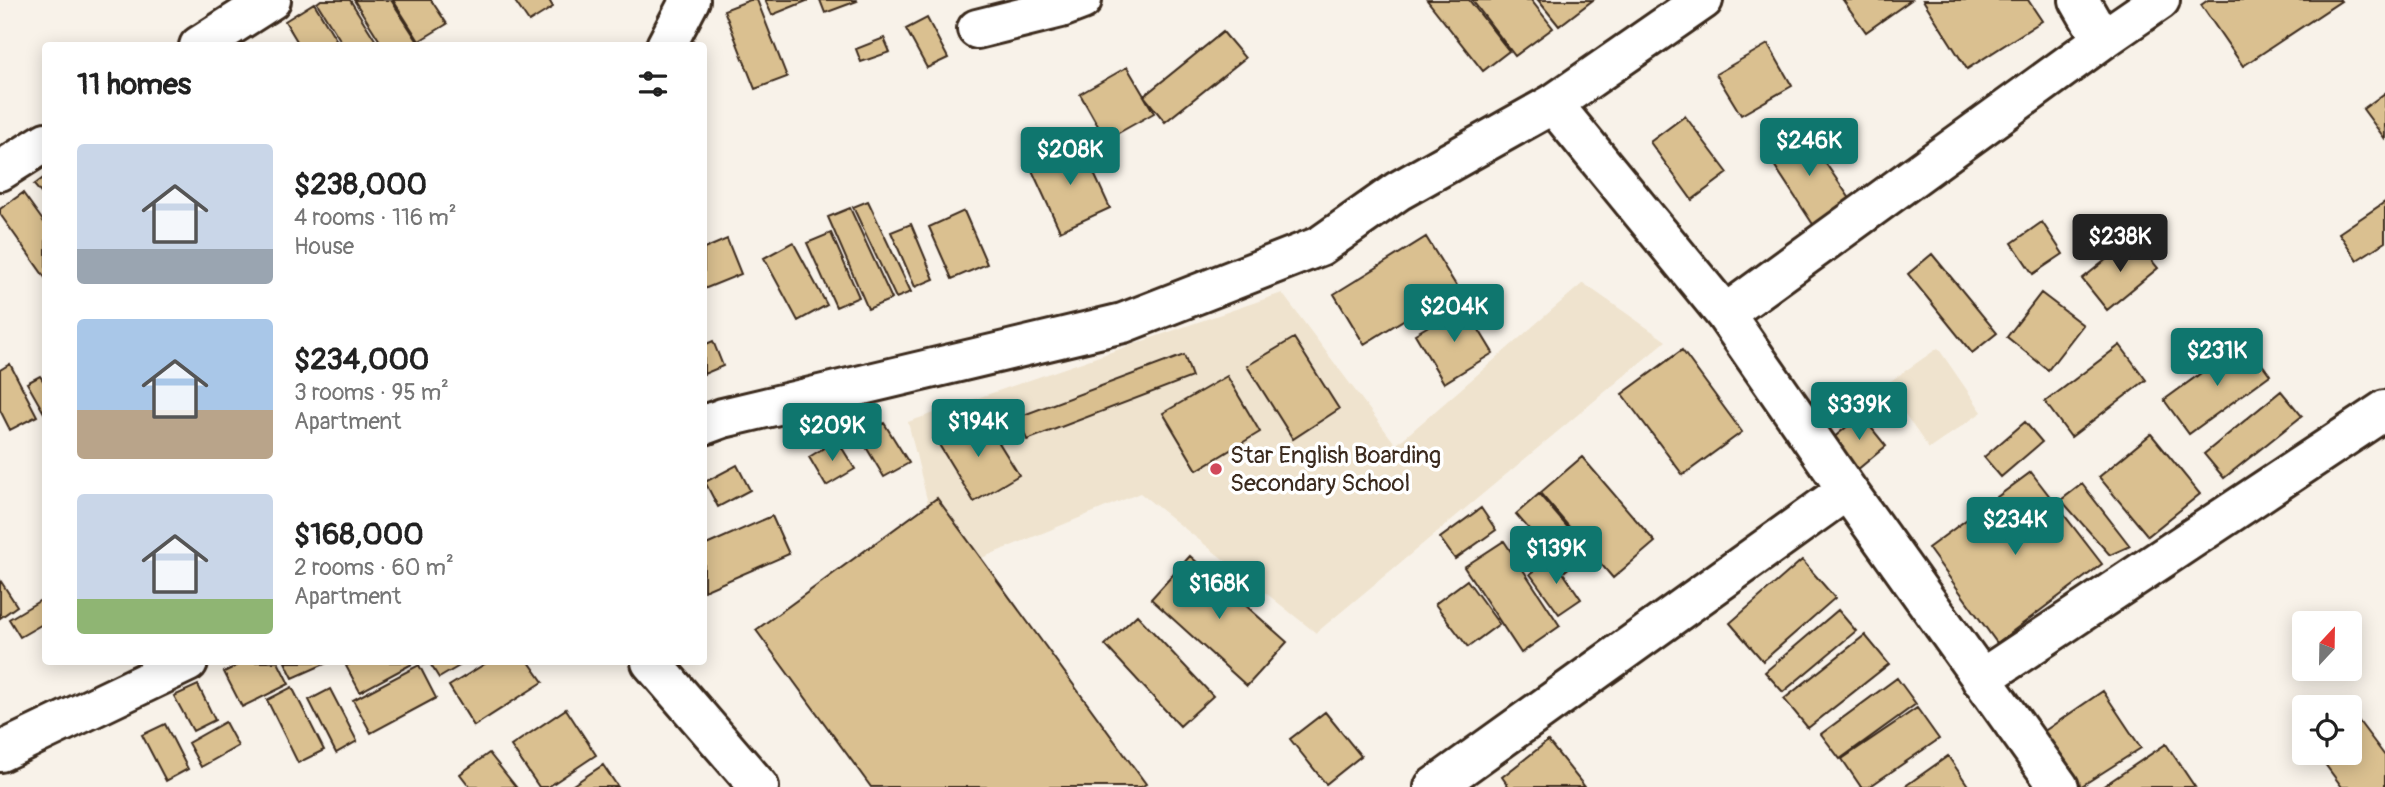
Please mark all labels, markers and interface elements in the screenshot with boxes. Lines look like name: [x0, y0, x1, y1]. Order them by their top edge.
icon: filters: [634, 65, 672, 103]
text: 11 homes: [77, 66, 191, 103]
pin: $246K: [1760, 118, 1858, 178]
text: $246K: [1776, 126, 1842, 155]
pin: $208K: [1021, 128, 1119, 187]
text: $208K: [1037, 135, 1103, 164]
text: $238,000: [294, 166, 427, 203]
icon: home: [133, 172, 217, 256]
text: 4 rooms · 116 m²: [294, 203, 457, 232]
pin: $238K: [2071, 215, 2169, 274]
text: $238K: [2089, 222, 2151, 251]
text: House: [294, 232, 354, 261]
pin: $204K: [1405, 284, 1503, 344]
text: $204K: [1420, 292, 1488, 321]
pin: $231K: [2168, 328, 2266, 388]
text: $231K: [2187, 336, 2247, 365]
text: $234,000: [294, 341, 429, 378]
icon: home: [133, 347, 217, 431]
text: 3 rooms · 95 m²: [294, 378, 449, 407]
pin: $339K: [1810, 382, 1908, 442]
text: $339K: [1827, 390, 1891, 419]
pin: $194K: [929, 400, 1027, 459]
pin: $209K: [783, 404, 881, 463]
text: Apartment: [294, 407, 401, 436]
text: $194K: [948, 407, 1008, 436]
text: $209K: [799, 411, 865, 440]
place label: Star English Boarding Secondary School: [1230, 441, 1441, 498]
marker: Star English Boarding Secondary School: [1208, 461, 1224, 477]
pin: $234K: [1966, 498, 2064, 557]
text: $234K: [1983, 505, 2047, 534]
text: $168,000: [294, 516, 424, 553]
icon: home: [133, 522, 217, 606]
pin: $139K: [1507, 526, 1605, 586]
text: $139K: [1526, 534, 1586, 563]
text: 2 rooms · 60 m²: [294, 553, 454, 582]
pin: $168K: [1170, 562, 1268, 621]
text: $168K: [1189, 569, 1249, 598]
text: Apartment: [294, 582, 401, 611]
north arrow: [2292, 611, 2362, 681]
map controls: [2292, 611, 2362, 765]
button: locate: [2292, 695, 2362, 765]

